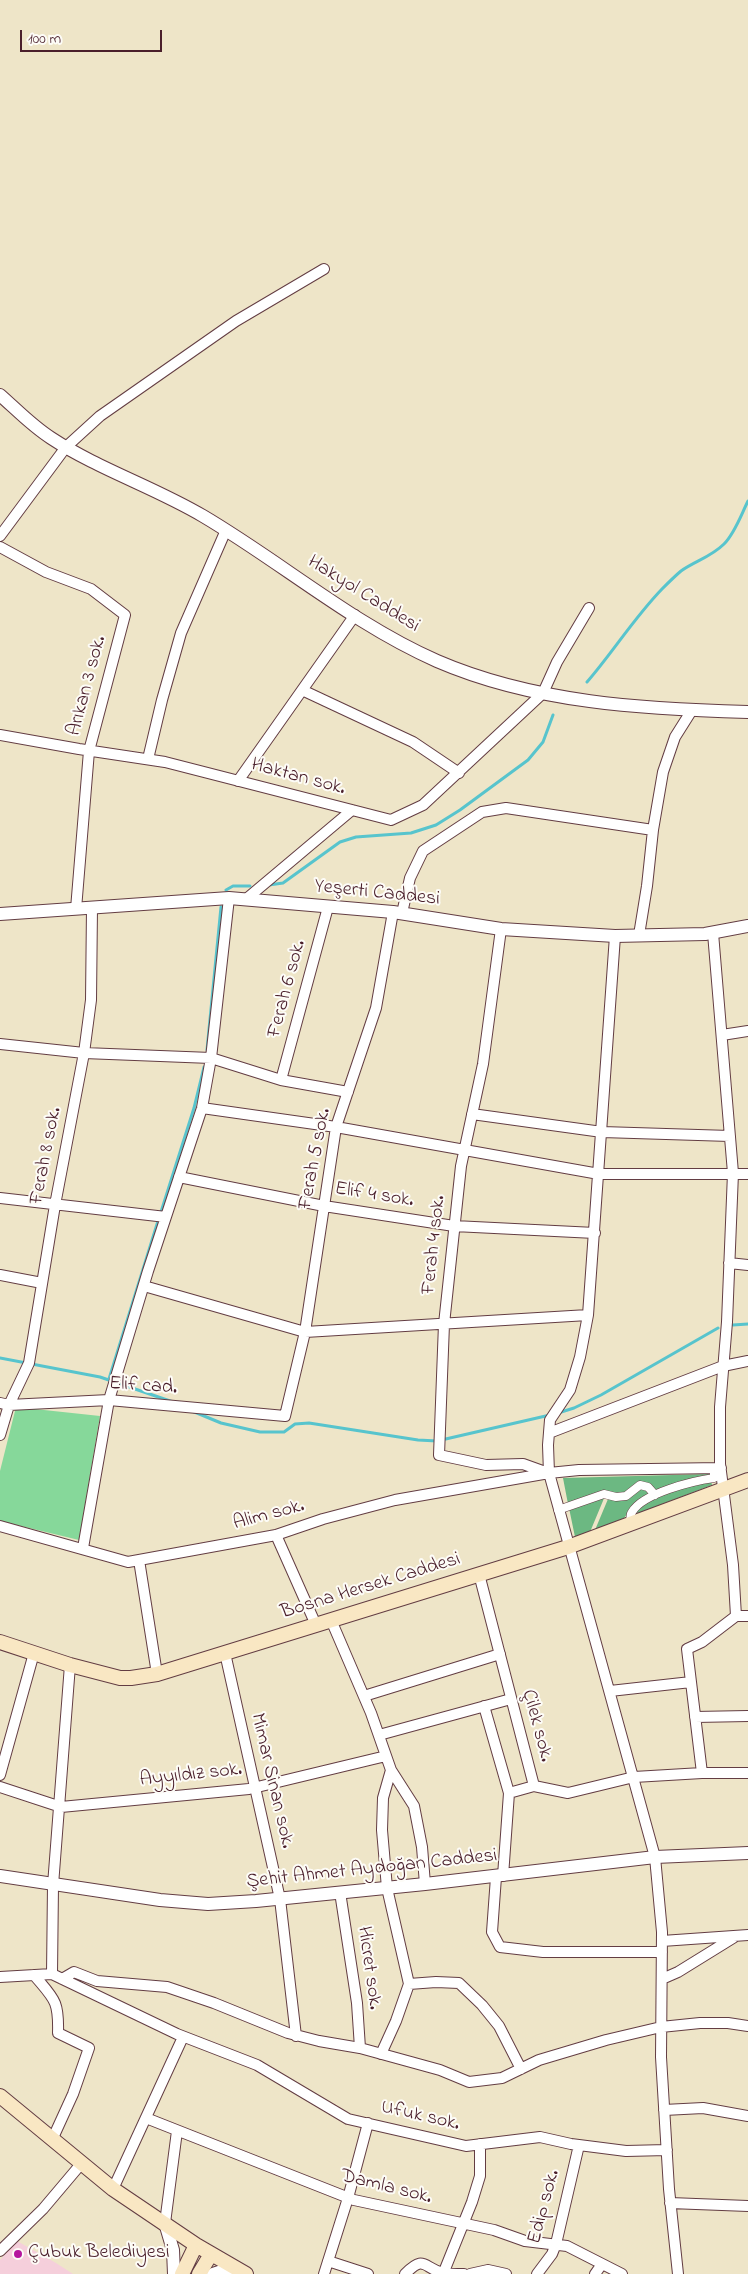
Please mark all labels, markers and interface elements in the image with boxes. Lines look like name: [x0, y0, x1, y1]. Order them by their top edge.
scale bar: [22, 20, 165, 52]
text: 100 m: [28, 28, 61, 50]
street label: Hakyol Caddesi: [302, 551, 424, 639]
street label: Arıkan 3 sok.: [63, 633, 113, 739]
street label: Haktan sok.: [248, 754, 348, 802]
street label: Yeşerti Caddesi: [313, 875, 441, 913]
street label: Ferah 6 sok.: [263, 938, 313, 1040]
street label: Ferah 8 sok.: [26, 1105, 68, 1207]
street label: Ferah 5 sok.: [294, 1106, 338, 1212]
street label: Elif 4 sok.: [333, 1178, 415, 1214]
street label: Ferah 4 sok.: [418, 1194, 452, 1296]
street label: Elif cad.: [108, 1373, 178, 1401]
street label: Alim sok.: [231, 1495, 307, 1537]
street label: Bosna Hersek Caddesi: [278, 1548, 464, 1626]
street label: Çilek sok.: [515, 1687, 557, 1765]
street label: Mimar Sinan sok.: [244, 1711, 298, 1851]
street label: Ayyıldız sok.: [139, 1759, 243, 1793]
street label: Şehit Ahmet Aydoğan Caddesi: [245, 1845, 499, 1895]
street label: Hicret sok.: [350, 1925, 386, 2011]
street label: Ufuk sok.: [378, 2096, 462, 2138]
street label: Damla sok.: [338, 2165, 434, 2211]
street label: Edip sok.: [524, 2167, 566, 2247]
place label: Çubuk Belediyesi: [28, 2242, 169, 2266]
marker: Çubuk Belediyesi: [12, 2248, 24, 2260]

